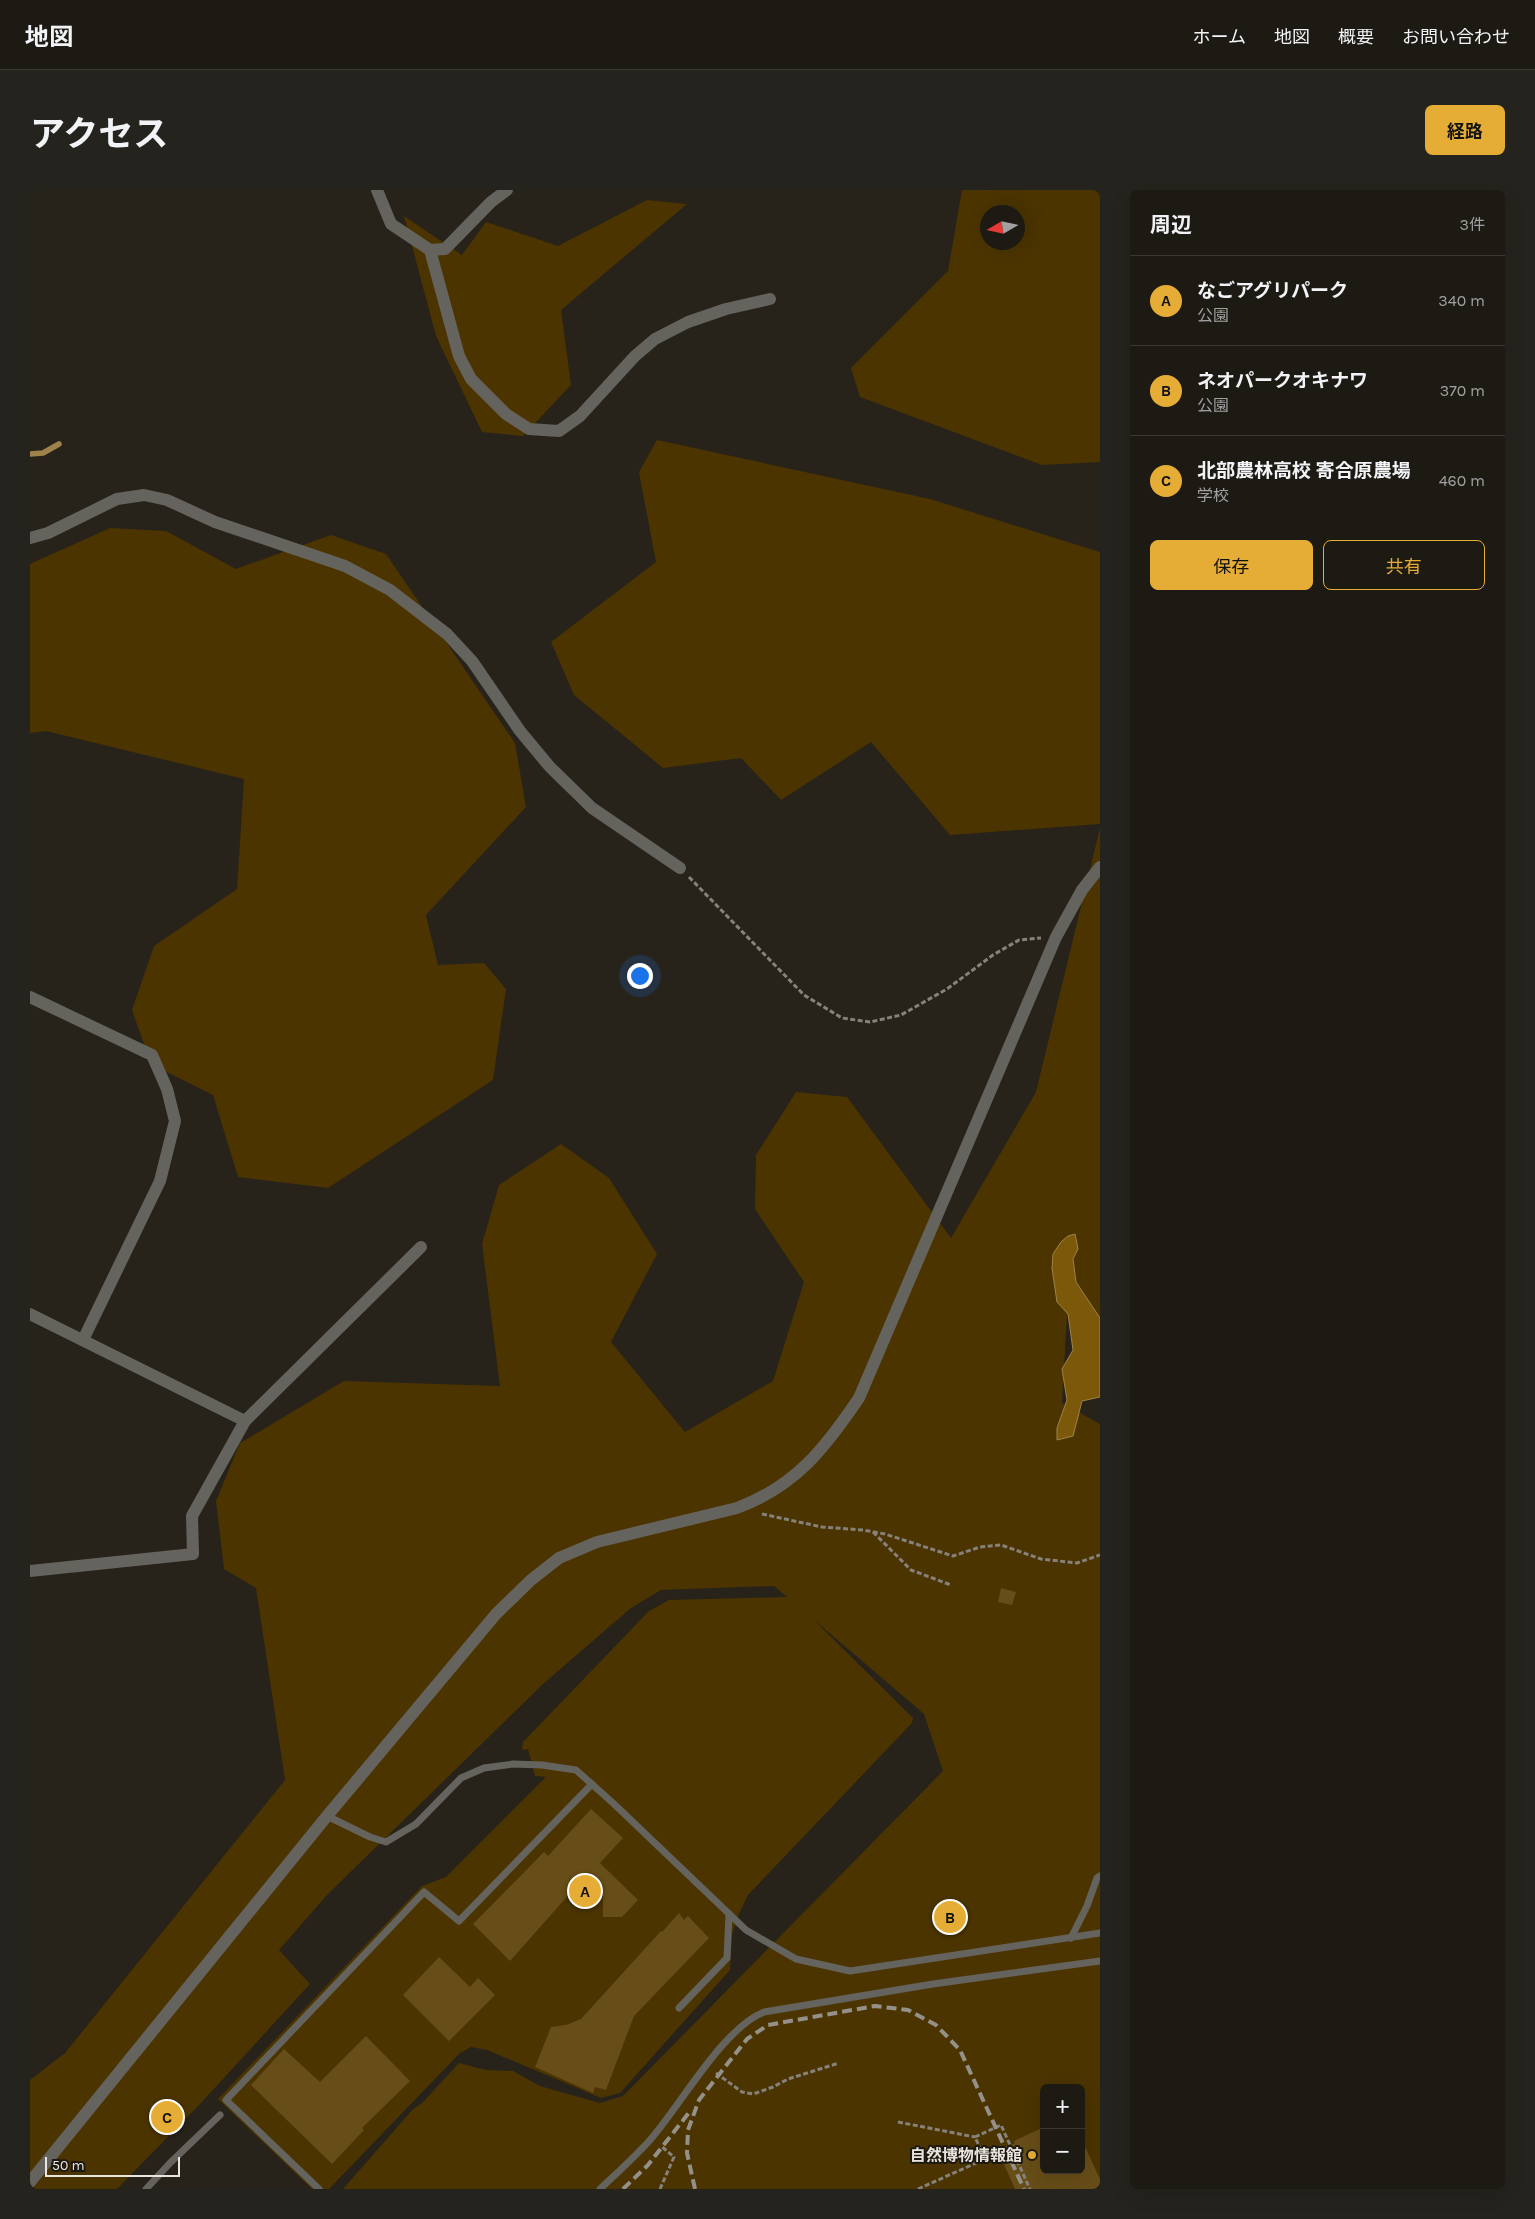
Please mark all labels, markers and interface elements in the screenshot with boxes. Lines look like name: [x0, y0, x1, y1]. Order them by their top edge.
text: 地図: [25, 23, 73, 51]
text: ホーム: [1193, 26, 1246, 48]
text: 地図: [1274, 26, 1310, 48]
text: 概要: [1338, 26, 1374, 48]
text: お問い合わせ: [1402, 26, 1510, 48]
button: 経路: [1425, 105, 1505, 155]
text: アクセス: [30, 114, 168, 155]
north arrow: [980, 205, 1025, 250]
text: 周辺: [1150, 213, 1192, 237]
text: 3件: [1460, 215, 1485, 234]
text: なごアグリパーク: [1197, 280, 1348, 302]
text: A: [1161, 291, 1171, 310]
text: 340 m: [1438, 291, 1485, 310]
text: 公園: [1197, 306, 1229, 325]
text: ネオパークオキナワ: [1197, 370, 1368, 392]
text: B: [1161, 381, 1171, 400]
text: 370 m: [1440, 381, 1485, 400]
text: 公園: [1197, 396, 1229, 415]
text: 北部農林高校 寄合原農場: [1197, 460, 1411, 482]
text: C: [1161, 471, 1171, 490]
text: 460 m: [1439, 471, 1485, 490]
text: 学校: [1197, 486, 1229, 505]
button: 保存: [1150, 540, 1313, 590]
button: 共有: [1323, 540, 1485, 590]
your location: [627, 963, 653, 989]
pin: A: [569, 1872, 601, 1910]
pin: B: [934, 1898, 966, 1936]
map controls: [1040, 2084, 1085, 2174]
button: +: [1040, 2084, 1085, 2129]
pin: C: [151, 2098, 183, 2136]
button: −: [1040, 2129, 1085, 2174]
place label: 自然博物情報館: [910, 2146, 1022, 2165]
marker: 自然博物情報館: [1026, 2149, 1038, 2161]
scale bar: [45, 2154, 180, 2177]
text: 50 m: [52, 2157, 85, 2174]

